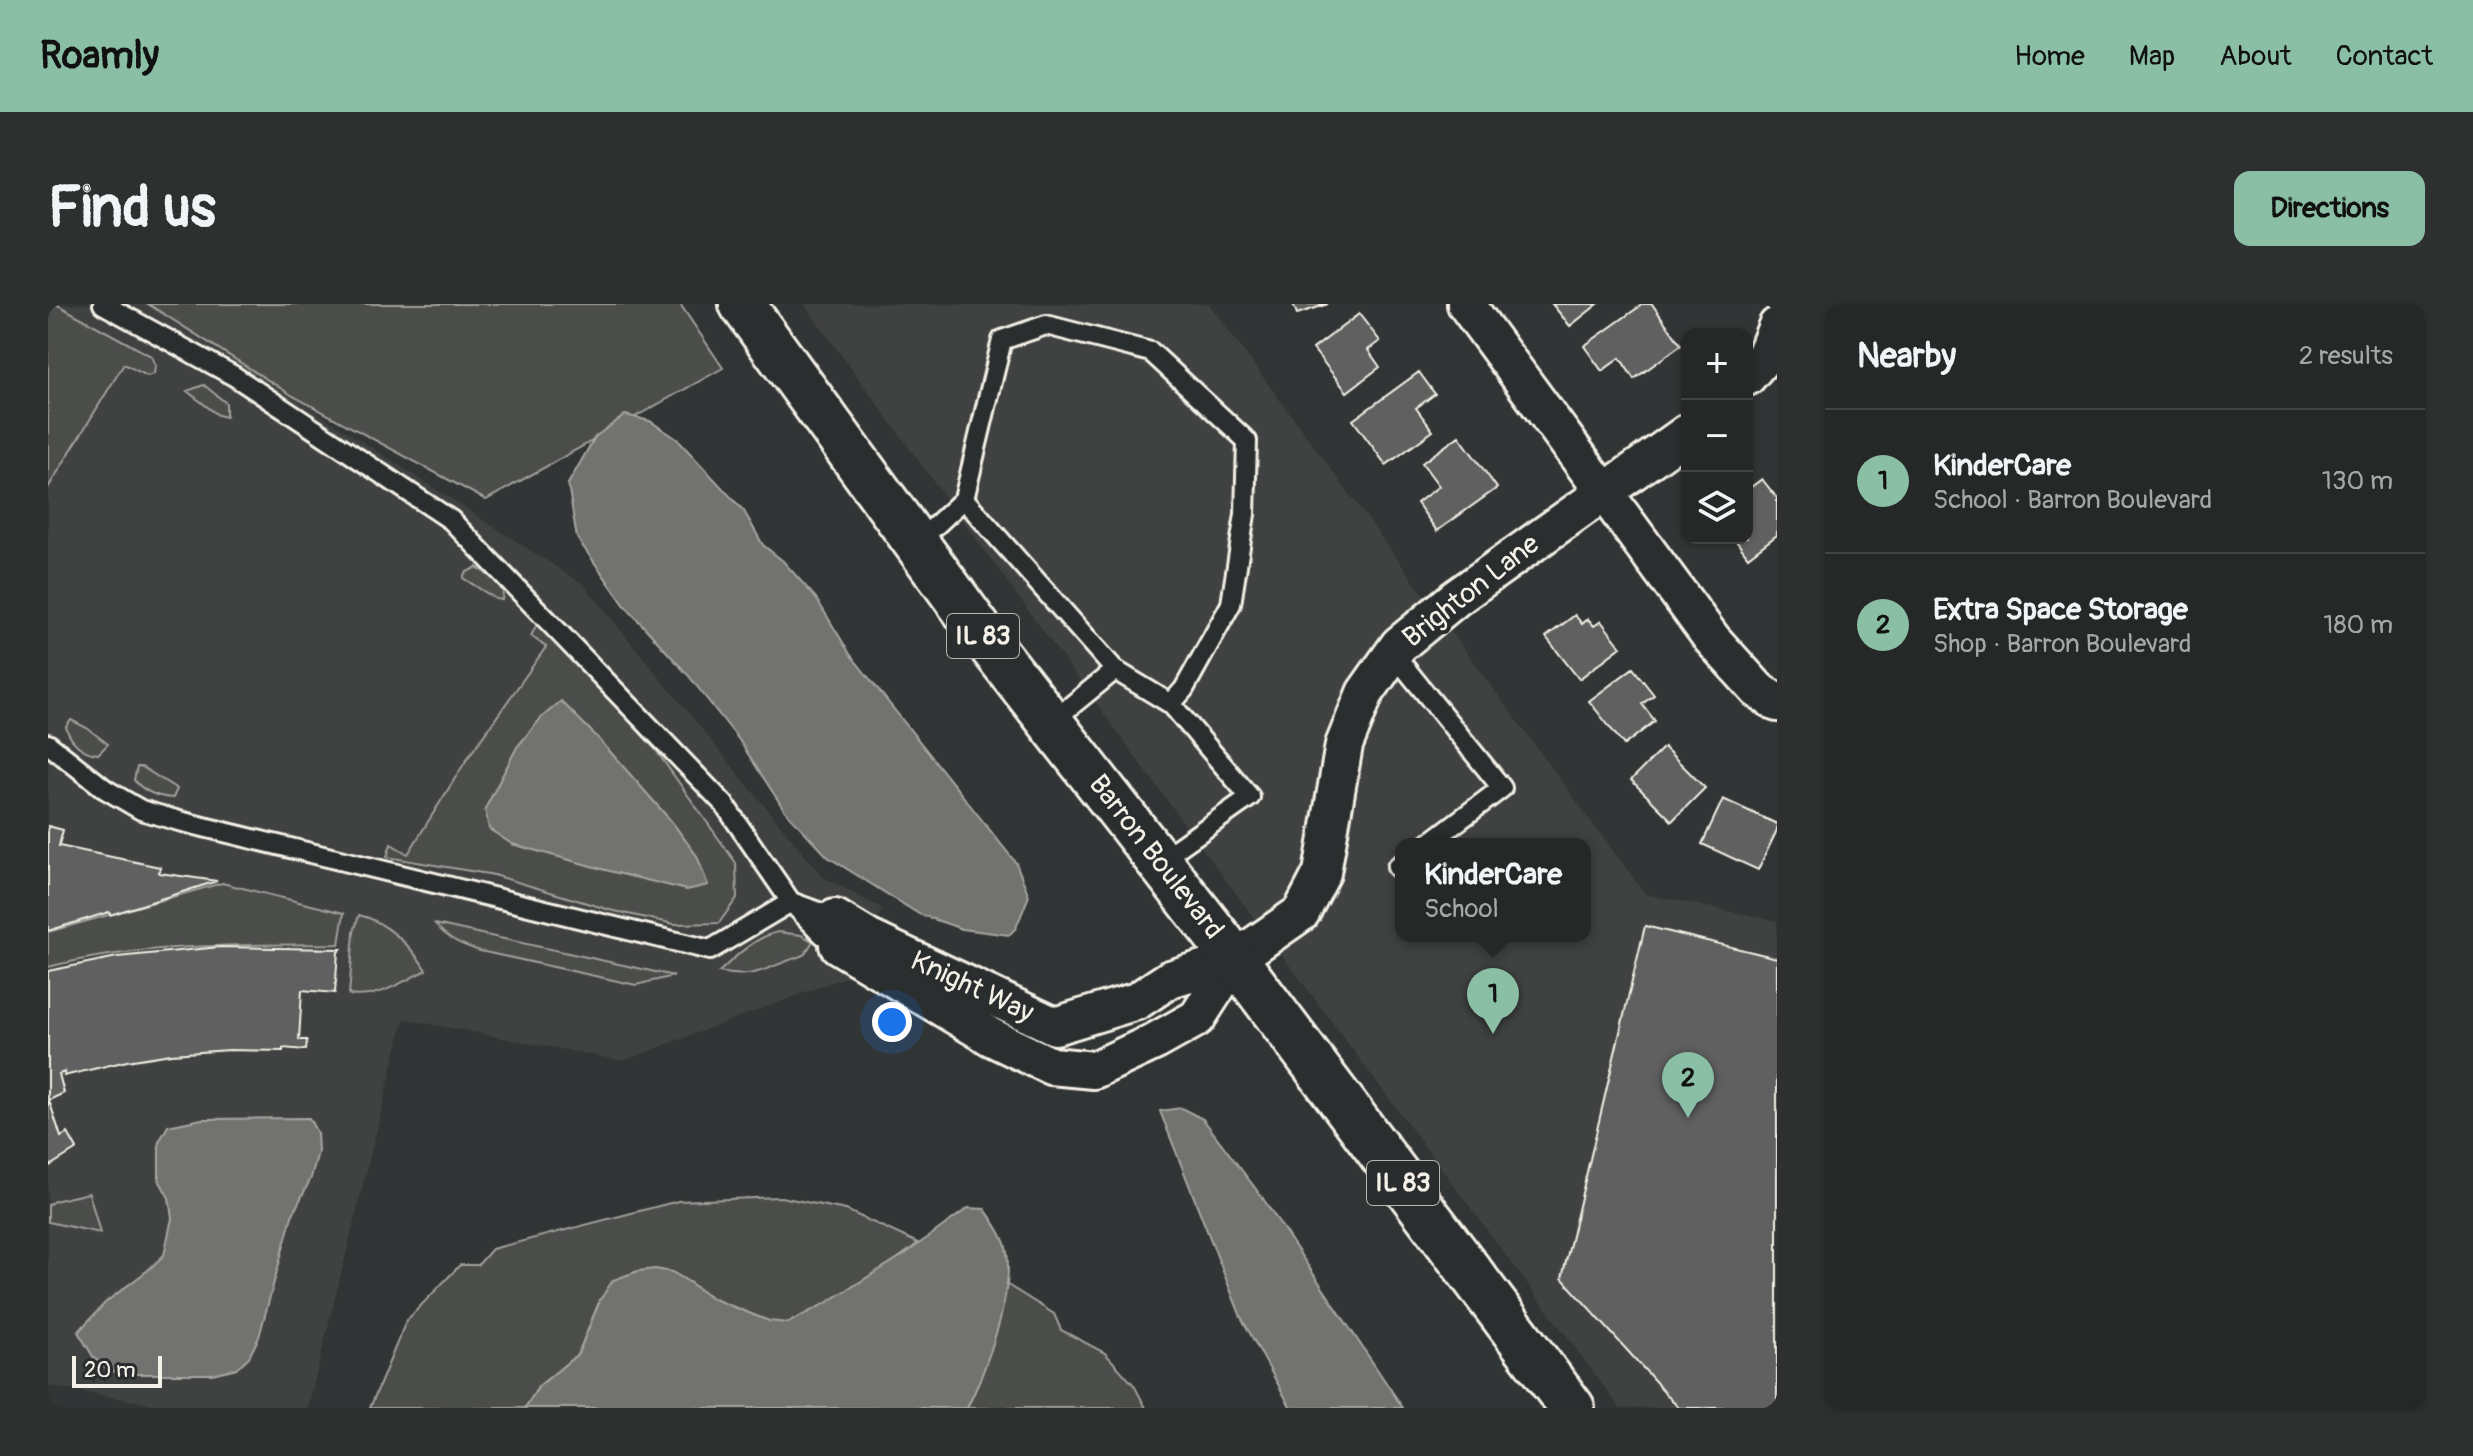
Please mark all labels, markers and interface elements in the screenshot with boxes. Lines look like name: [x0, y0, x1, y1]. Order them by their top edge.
text: Roamly: [40, 32, 159, 80]
text: Home: [2014, 39, 2085, 74]
text: Map: [2129, 39, 2175, 74]
text: About: [2219, 39, 2292, 74]
text: Contact: [2336, 39, 2433, 74]
button: Directions: [2234, 171, 2425, 246]
text: Find us: [48, 174, 216, 243]
map controls: [1681, 328, 1753, 544]
button: +: [1681, 328, 1753, 400]
text: Nearby: [1857, 335, 1956, 378]
text: 2 results: [2299, 340, 2393, 372]
button: −: [1681, 400, 1753, 472]
text: KinderCare: [1933, 447, 2071, 484]
text: 1: [1878, 465, 1888, 497]
text: 130 m: [2322, 465, 2393, 497]
button: layers: [1681, 472, 1753, 544]
text: School · Barron Boulevard: [1933, 484, 2212, 516]
street label: Brighton Lane: [1396, 527, 1547, 655]
text: Extra Space Storage: [1933, 591, 2188, 628]
text: 2: [1876, 609, 1890, 641]
text: 180 m: [2323, 609, 2393, 641]
road number: IL 83: [947, 614, 1019, 658]
text: Shop · Barron Boulevard: [1933, 628, 2192, 660]
street label: Barron Boulevard: [1081, 768, 1231, 946]
popup: [1395, 838, 1591, 942]
text: KinderCare: [1424, 856, 1562, 893]
text: School: [1424, 893, 1499, 925]
street label: Knight Way: [905, 943, 1039, 1031]
pin: 1: [1467, 968, 1519, 1034]
your location: [872, 1002, 912, 1042]
pin: 2: [1662, 1052, 1714, 1118]
road number: IL 83: [1367, 1161, 1439, 1205]
scale bar: [72, 1352, 162, 1388]
text: 20 m: [84, 1356, 136, 1384]

